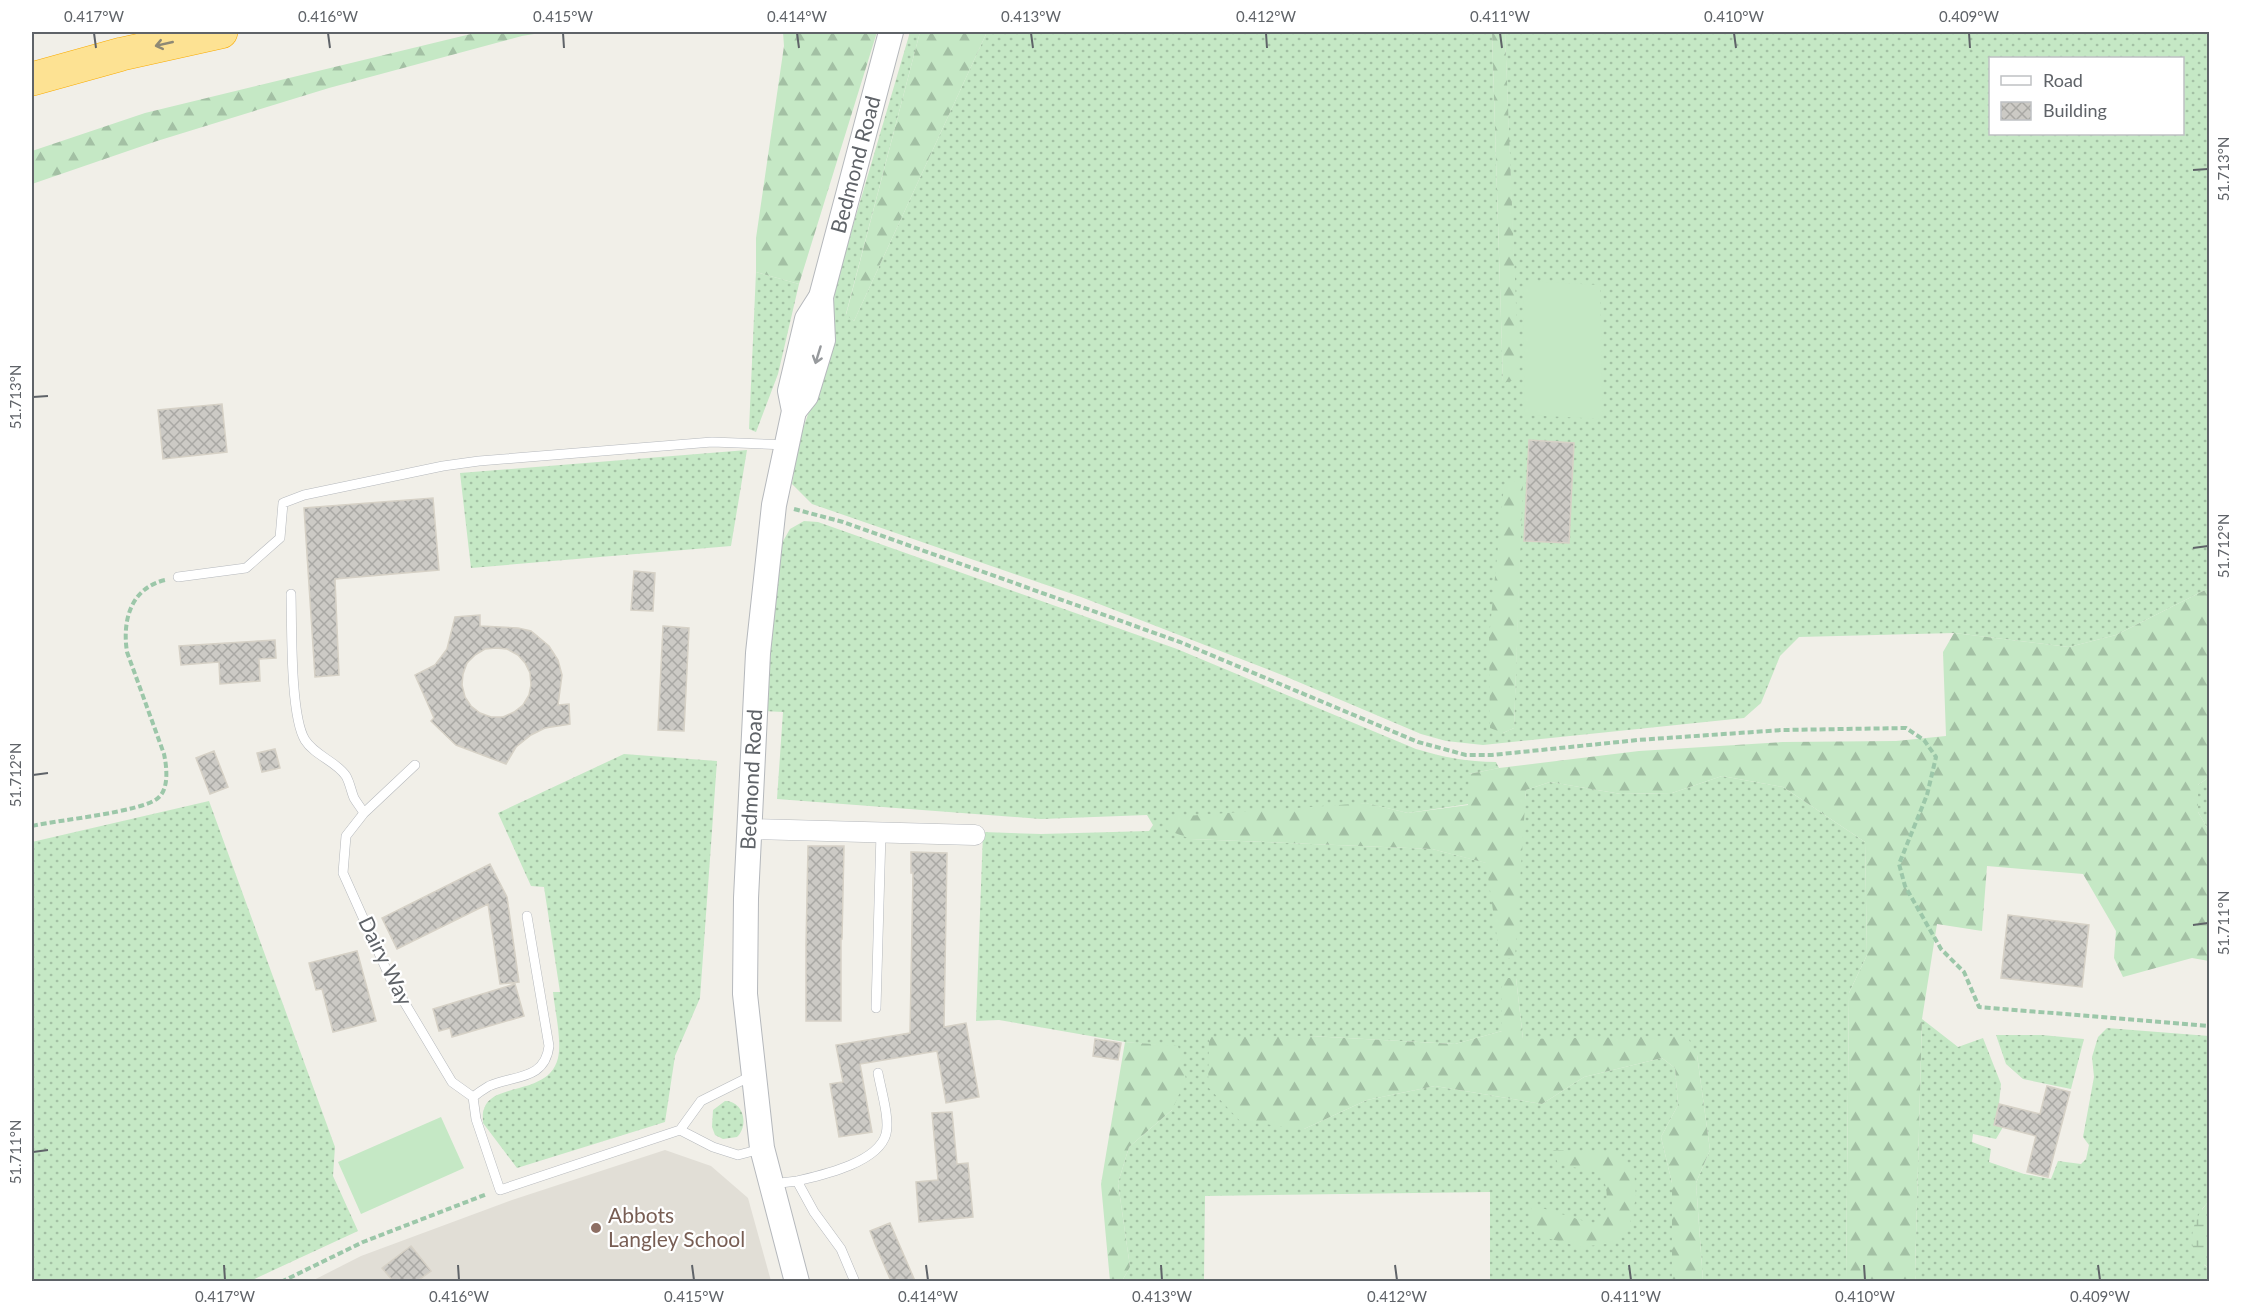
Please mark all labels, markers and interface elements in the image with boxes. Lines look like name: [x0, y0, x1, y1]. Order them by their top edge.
text: 0.417°W: [64, 7, 125, 25]
text: 0.416°W: [298, 7, 359, 25]
text: 0.415°W: [533, 7, 594, 25]
text: 0.414°W: [767, 7, 828, 25]
text: 0.413°W: [1001, 7, 1062, 25]
text: 0.412°W: [1236, 7, 1297, 25]
text: 0.411°W: [1470, 7, 1531, 25]
text: 0.410°W: [1704, 7, 1765, 25]
text: 0.409°W: [1939, 7, 2000, 25]
one-way arrow: [155, 39, 174, 50]
legend: [1989, 57, 2184, 135]
text: Road: [2043, 69, 2083, 91]
street label: Bedmond Road: [824, 93, 885, 236]
text: Building: [2043, 99, 2107, 121]
text: 51.713°N: [2214, 137, 2232, 201]
one-way arrow: [812, 345, 823, 364]
text: 51.713°N: [6, 365, 24, 429]
text: 51.712°N: [2214, 514, 2232, 578]
street label: Bedmond Road: [734, 708, 766, 851]
text: 51.712°N: [6, 743, 24, 807]
text: 51.711°N: [2214, 891, 2232, 955]
street label: Dairy Way: [354, 912, 419, 1009]
text: 51.711°N: [6, 1120, 24, 1184]
place label: Abbots Langley School: [608, 1202, 745, 1251]
marker: Abbots Langley School: [589, 1221, 603, 1235]
text: 0.417°W: [195, 1287, 256, 1305]
text: 0.416°W: [429, 1287, 490, 1305]
text: 0.415°W: [664, 1287, 725, 1305]
text: 0.414°W: [898, 1287, 959, 1305]
text: 0.413°W: [1132, 1287, 1193, 1305]
text: 0.412°W: [1367, 1287, 1428, 1305]
text: 0.411°W: [1601, 1287, 1662, 1305]
text: 0.410°W: [1835, 1287, 1896, 1305]
text: 0.409°W: [2070, 1287, 2131, 1305]

